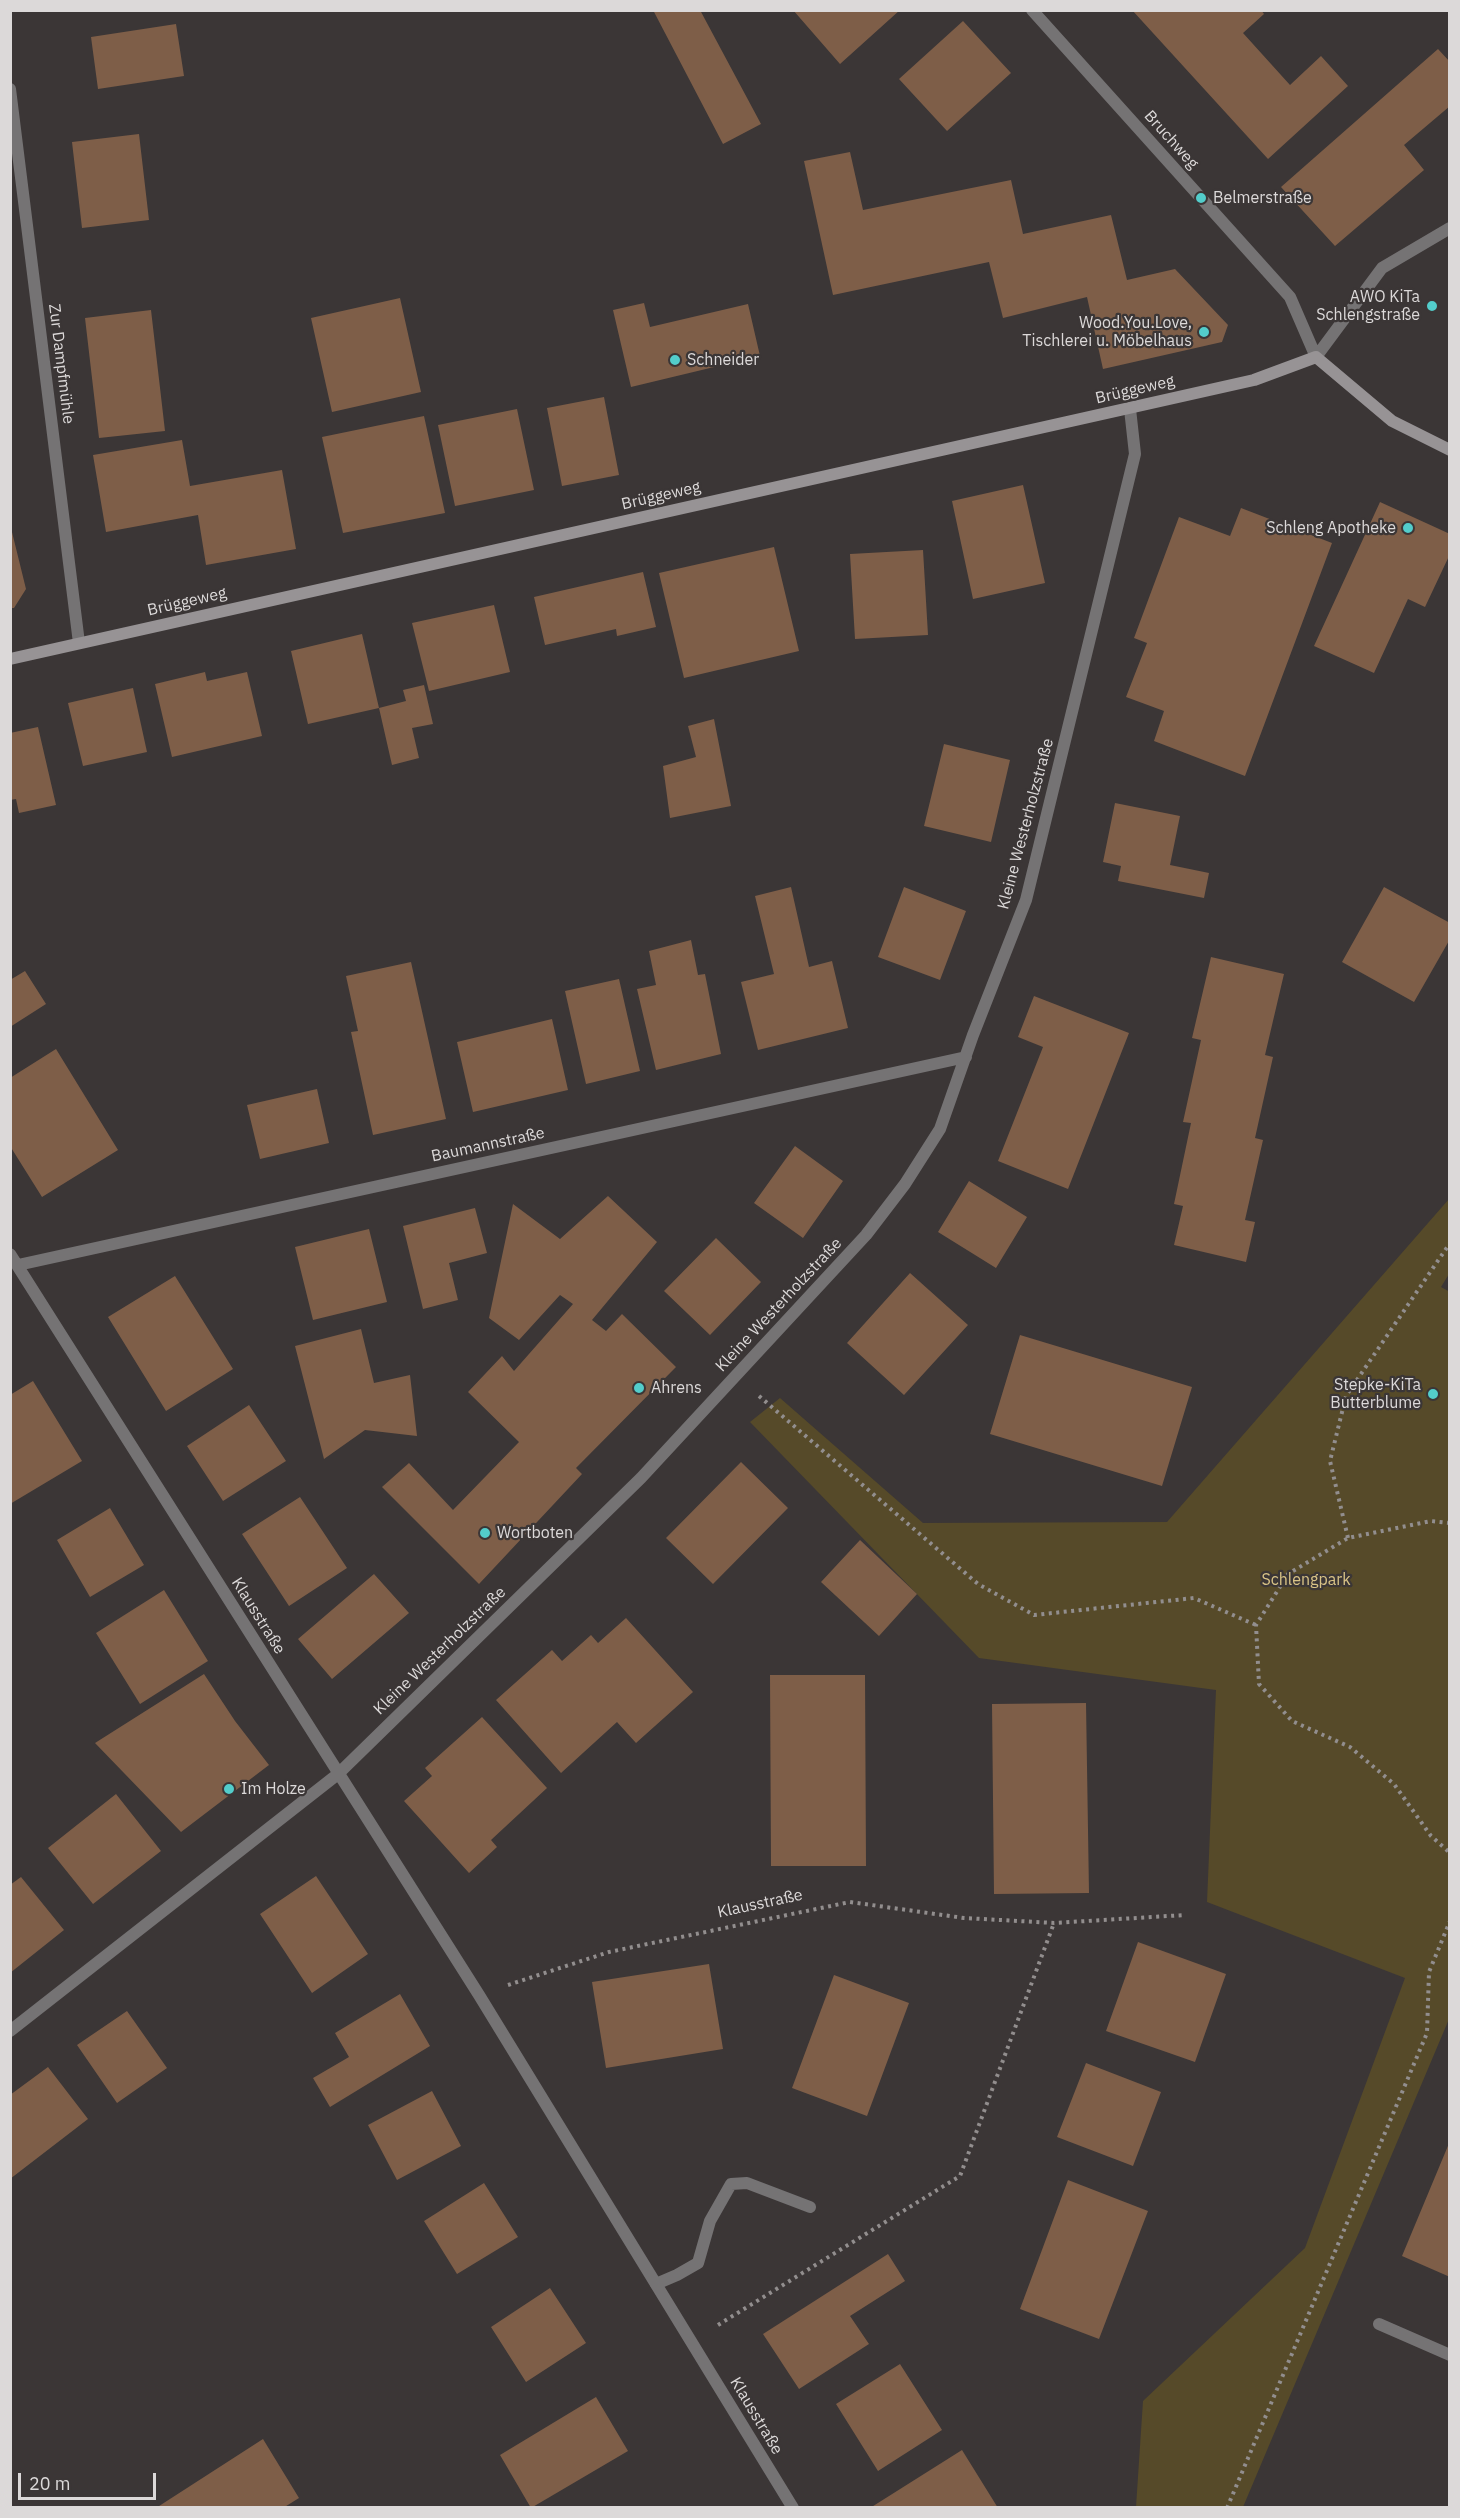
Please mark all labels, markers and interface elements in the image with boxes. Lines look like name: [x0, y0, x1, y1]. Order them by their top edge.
street label: Bruchweg: [1140, 107, 1202, 173]
place label: Belmerstraße: [1213, 188, 1312, 208]
marker: Belmerstraße: [1194, 191, 1208, 205]
place label: AWO KiTa Schlengstraße: [1316, 287, 1420, 325]
marker: AWO KiTa Schlengstraße: [1425, 299, 1439, 313]
street label: Zur Dampfmühle: [44, 303, 78, 425]
place label: Wood.You.Love, Tischlerei u. Möbelhaus: [1022, 313, 1192, 351]
marker: Wood.You.Love, Tischlerei u. Möbelhaus: [1197, 325, 1211, 339]
place label: Schneider: [687, 350, 759, 370]
marker: Schneider: [668, 353, 682, 367]
street label: Brüggeweg: [1094, 372, 1176, 408]
street label: Brüggeweg: [620, 478, 702, 514]
place label: Schleng Apotheke: [1266, 518, 1396, 538]
marker: Schleng Apotheke: [1401, 521, 1415, 535]
street label: Brüggeweg: [146, 584, 228, 620]
street label: Kleine Westerholzstraße: [994, 736, 1058, 912]
street label: Baumannstraße: [430, 1124, 546, 1166]
street label: Kleine Westerholzstraße: [712, 1234, 846, 1376]
place label: Stepke-KiTa Butterblume: [1330, 1375, 1421, 1413]
place label: Ahrens: [651, 1378, 702, 1398]
marker: Ahrens: [632, 1381, 646, 1395]
marker: Stepke-KiTa Butterblume: [1426, 1387, 1440, 1401]
place label: Wortboten: [497, 1523, 573, 1543]
marker: Wortboten: [478, 1526, 492, 1540]
park label: Schlengpark: [1261, 1570, 1351, 1590]
street label: Klausstraße: [227, 1574, 289, 1658]
street label: Kleine Westerholzstraße: [370, 1583, 510, 1719]
place label: Im Holze: [241, 1779, 306, 1799]
marker: Im Holze: [222, 1782, 236, 1796]
street label: Klausstraße: [716, 1886, 804, 1922]
street label: Klausstraße: [725, 2374, 787, 2458]
scale bar: [21, 2461, 159, 2499]
text: 20 m: [29, 2472, 71, 2495]

